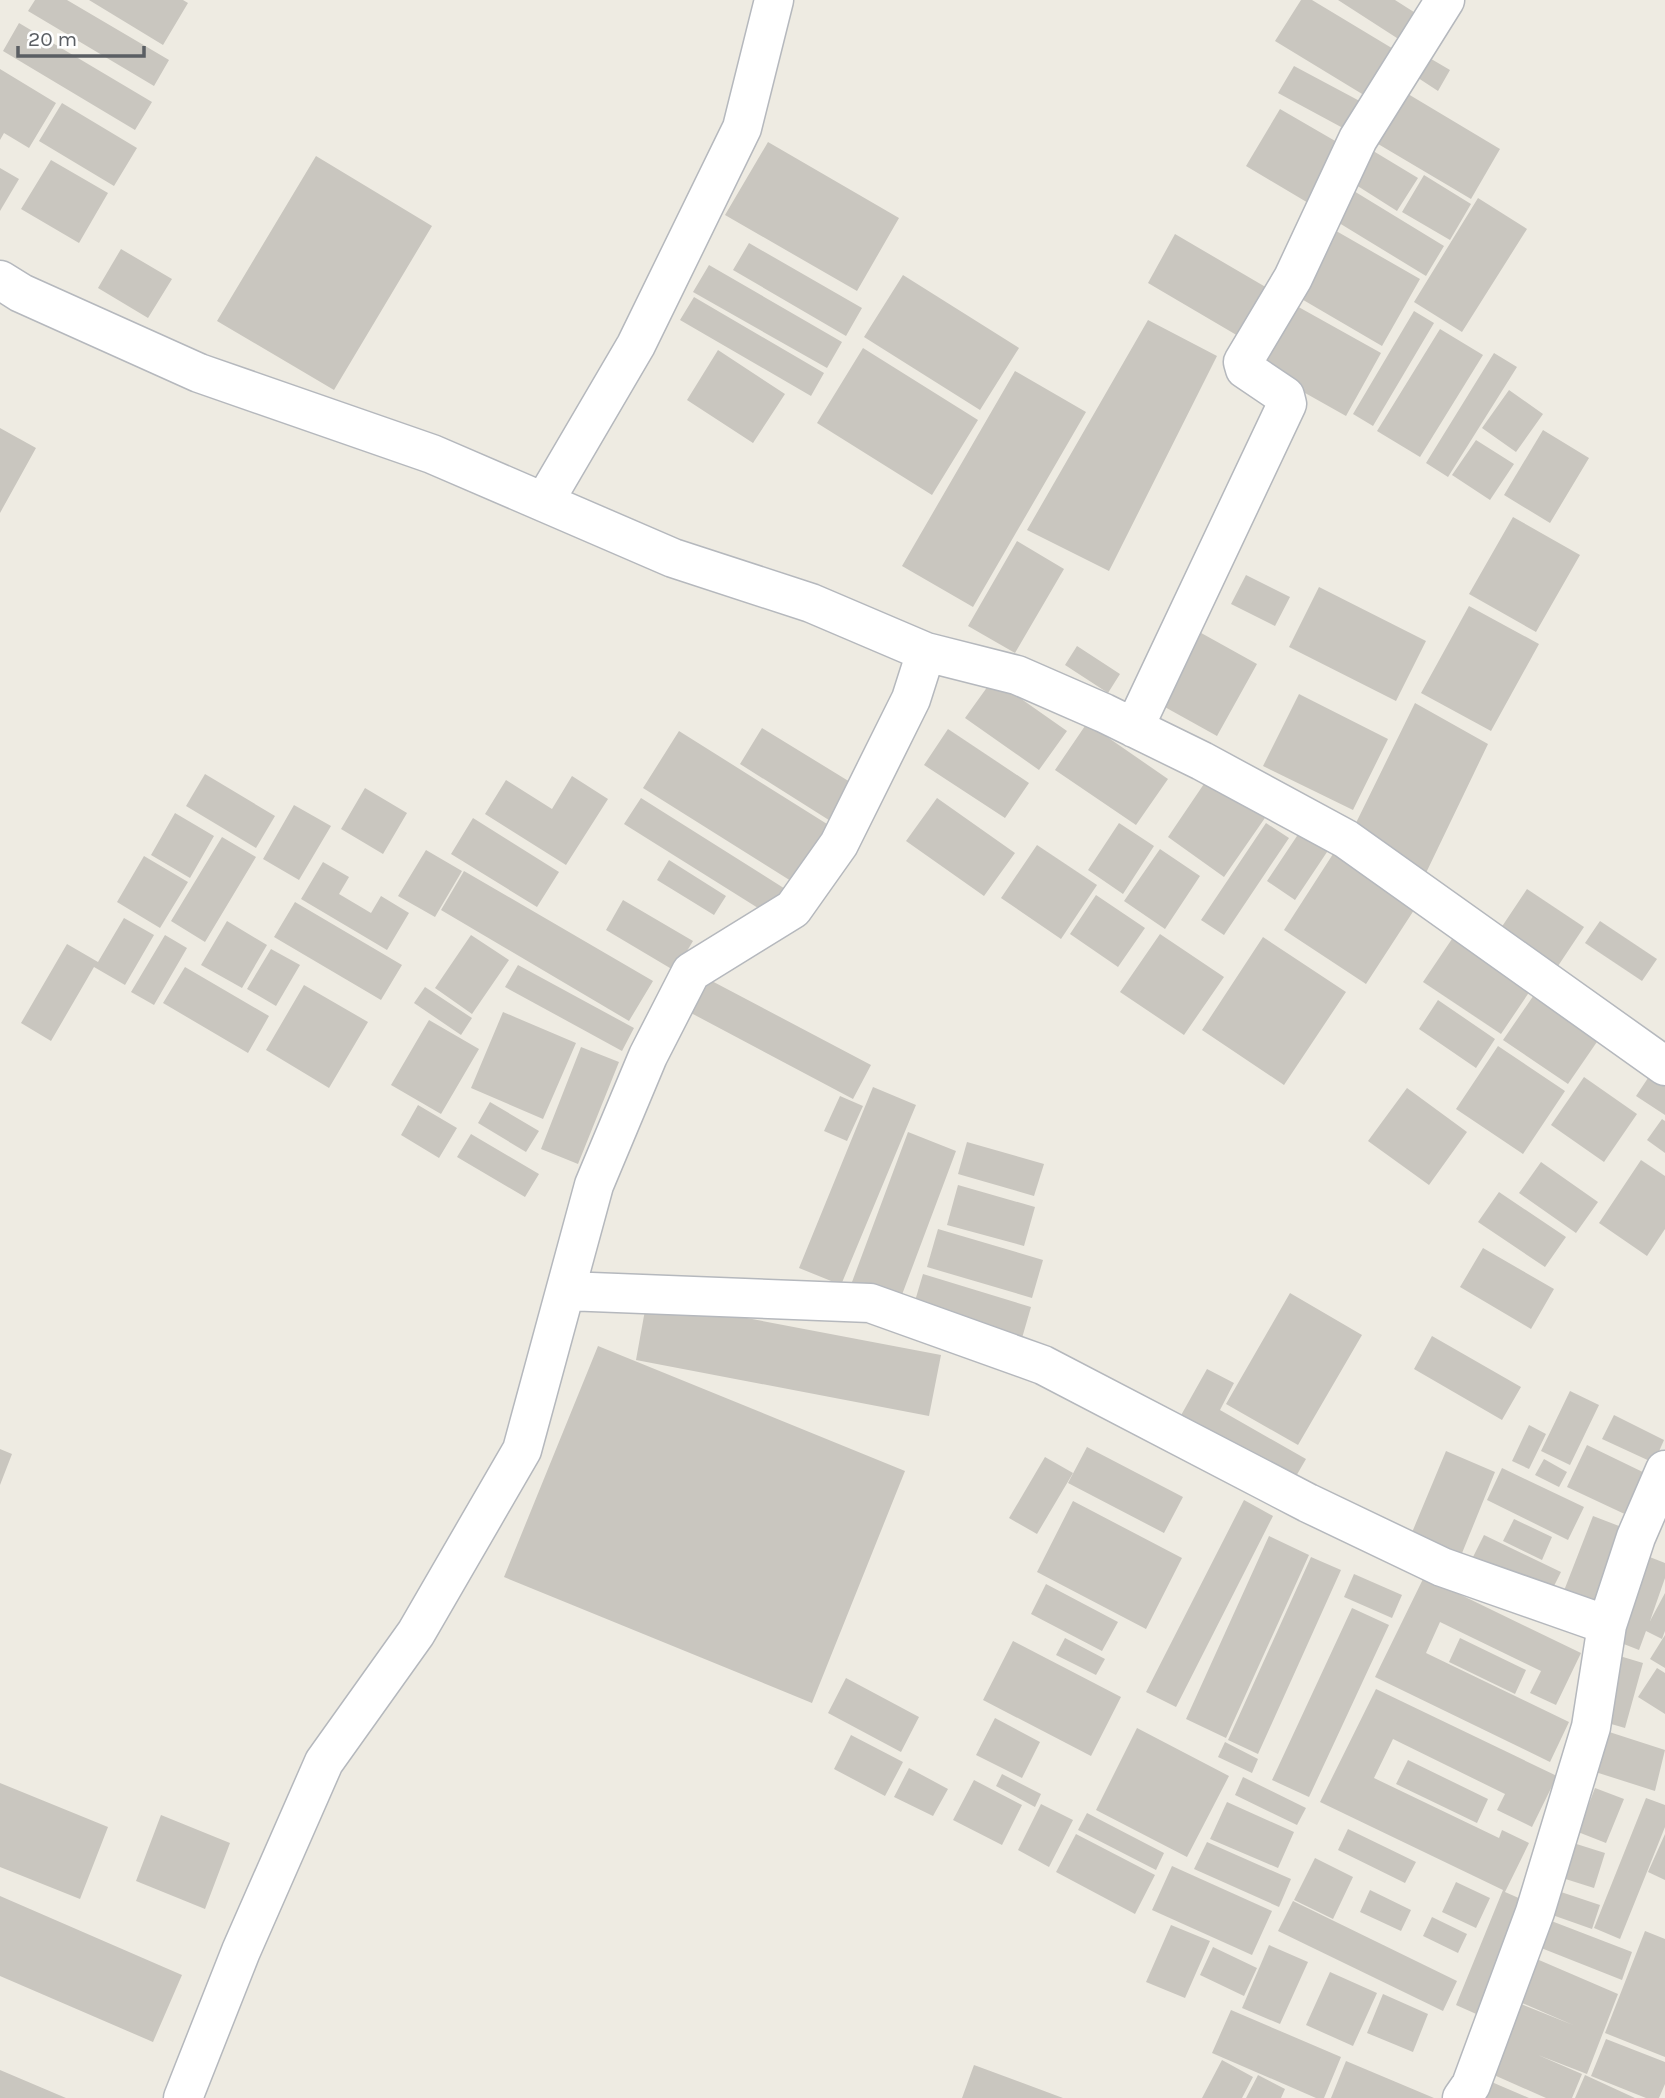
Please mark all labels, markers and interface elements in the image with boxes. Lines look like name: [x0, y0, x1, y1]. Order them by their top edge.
scale bar: [18, 14, 144, 58]
text: 20 m: [28, 27, 77, 51]

